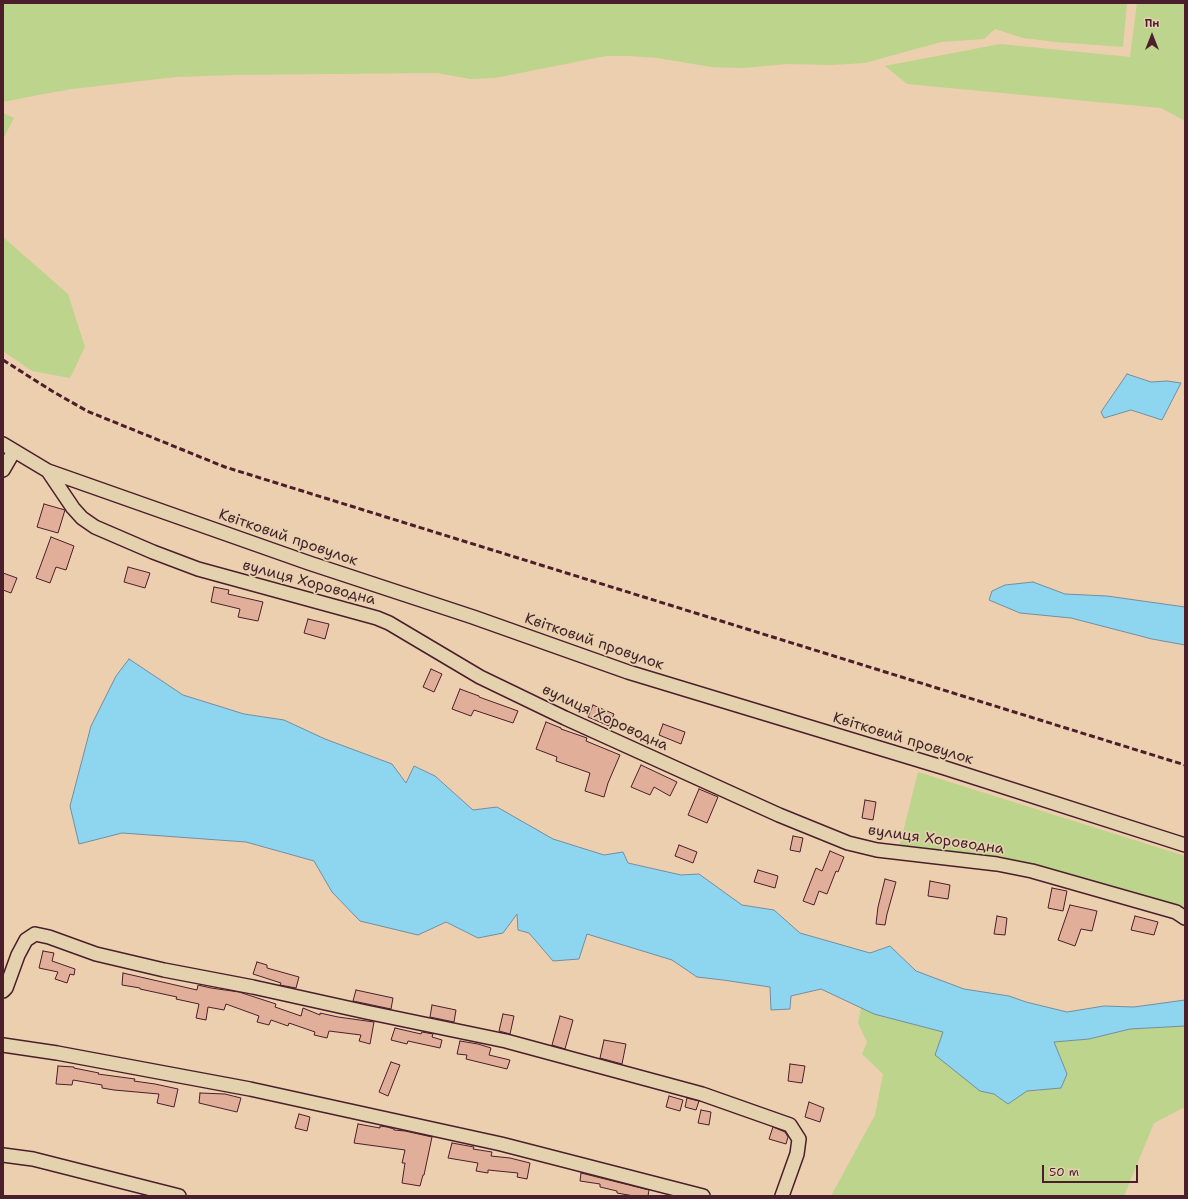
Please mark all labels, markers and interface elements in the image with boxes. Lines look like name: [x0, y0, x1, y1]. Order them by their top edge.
north arrow: [1132, 16, 1172, 56]
text: Пн: [1145, 16, 1159, 31]
street label: Квітковий провулок: [216, 506, 360, 570]
street label: вулиця Хороводна: [240, 557, 378, 609]
street label: Квітковий провулок: [522, 610, 666, 674]
street label: вулиця Хороводна: [539, 681, 671, 755]
street label: Квітковий провулок: [831, 709, 975, 769]
street label: вулиця Хороводна: [867, 822, 1005, 858]
scale bar: [1044, 1157, 1140, 1183]
text: 50 m: [1049, 1164, 1079, 1180]

